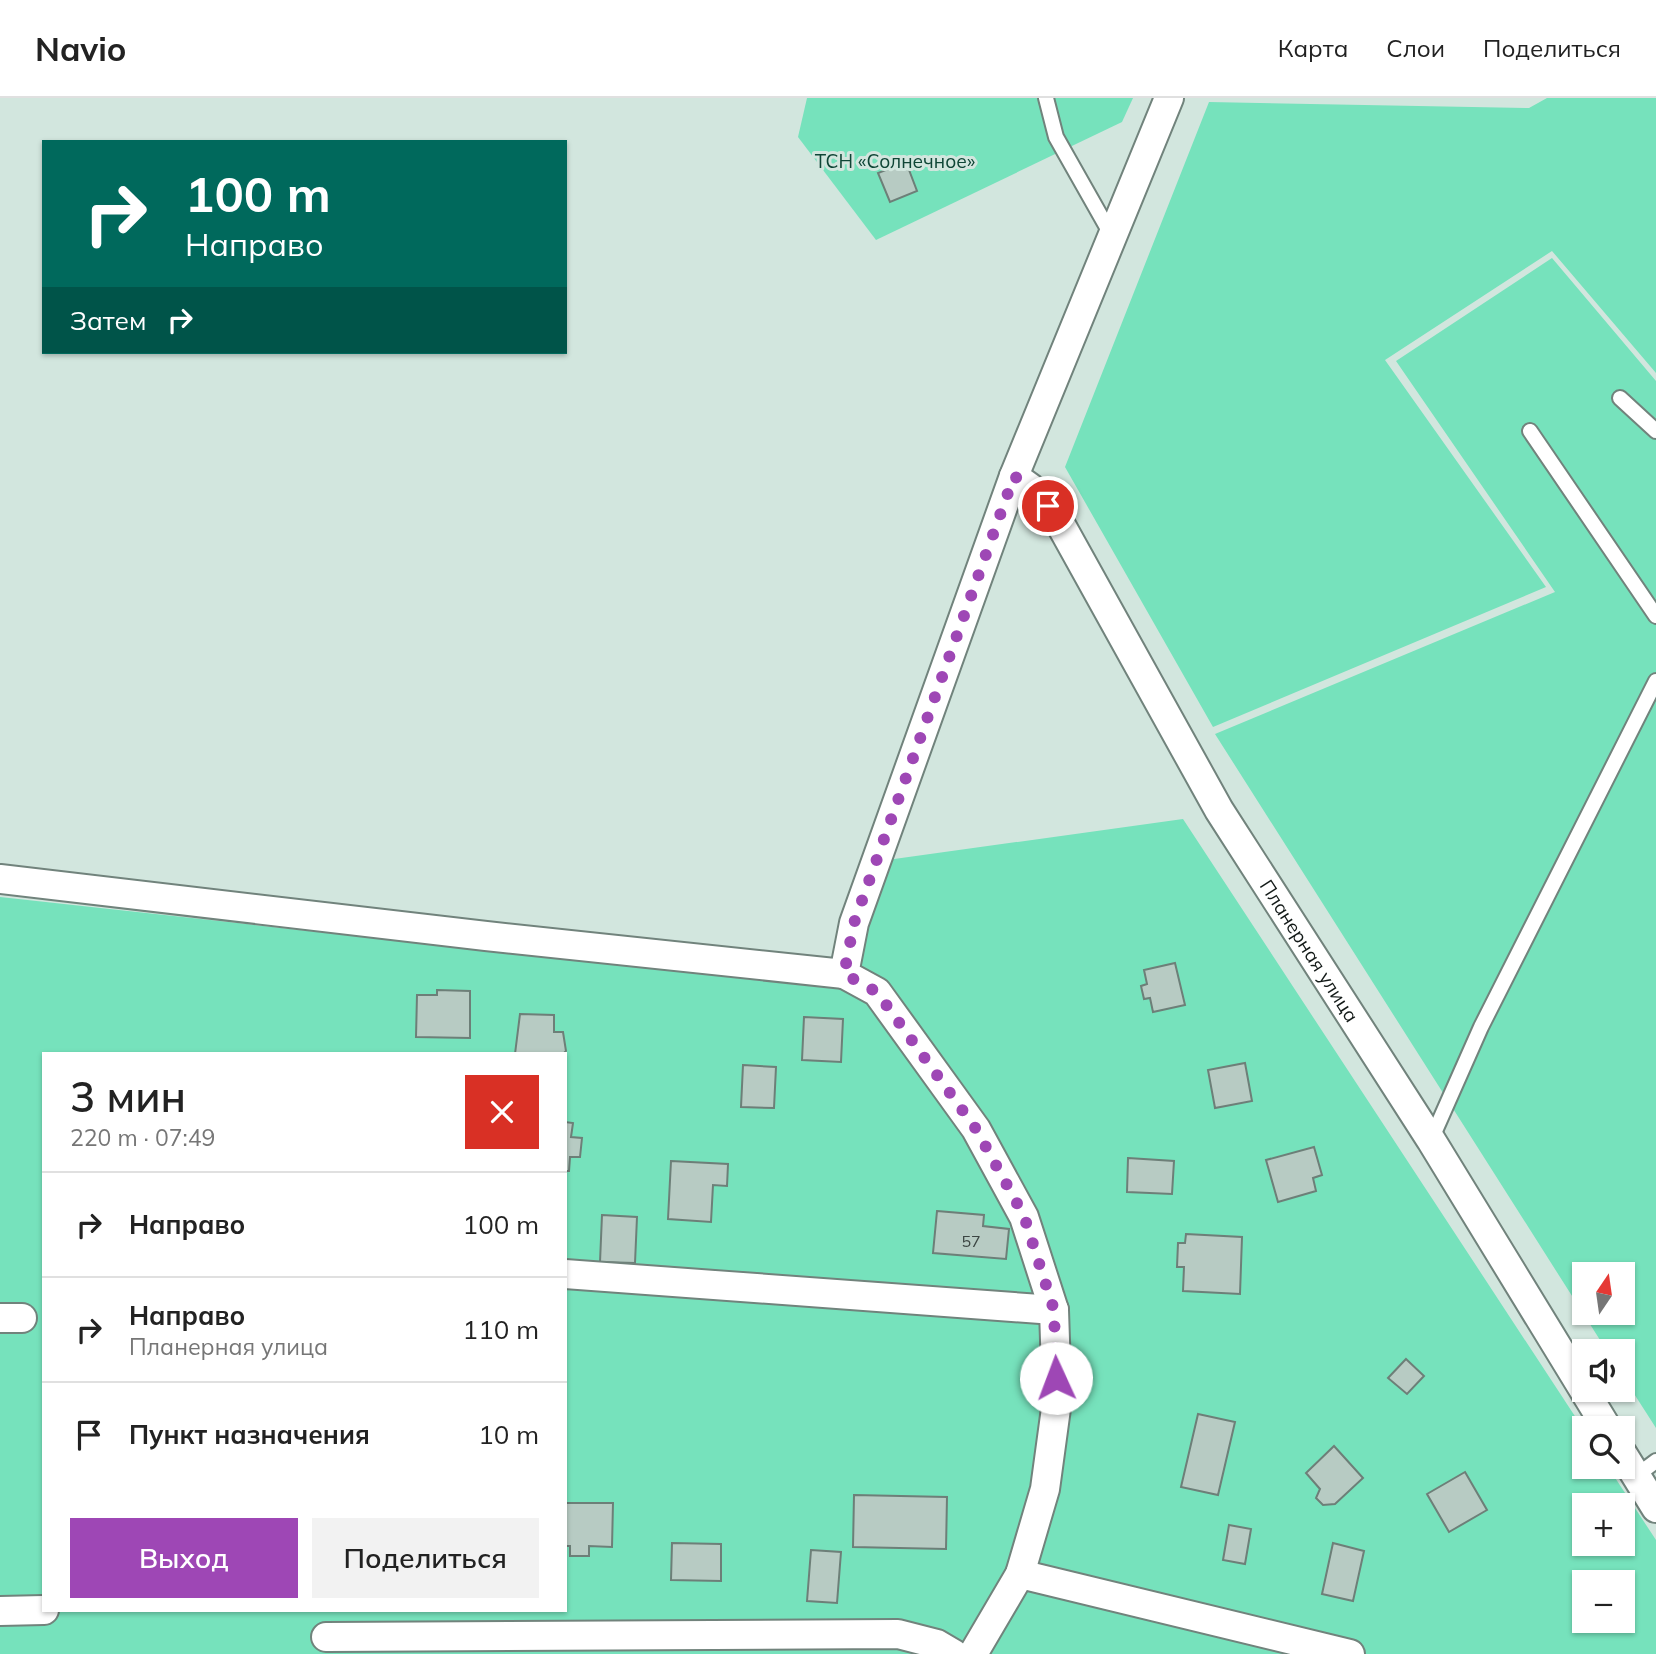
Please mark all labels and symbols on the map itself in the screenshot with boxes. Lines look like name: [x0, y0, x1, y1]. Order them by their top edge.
park label: ТСН «Солнечное»: [815, 149, 975, 173]
pin: [1018, 476, 1078, 536]
street label: Планерная улица: [1255, 875, 1364, 1026]
house number: 57: [961, 1231, 981, 1251]
north arrow: [1572, 1262, 1634, 1325]
position arrow: [1019, 1341, 1093, 1415]

